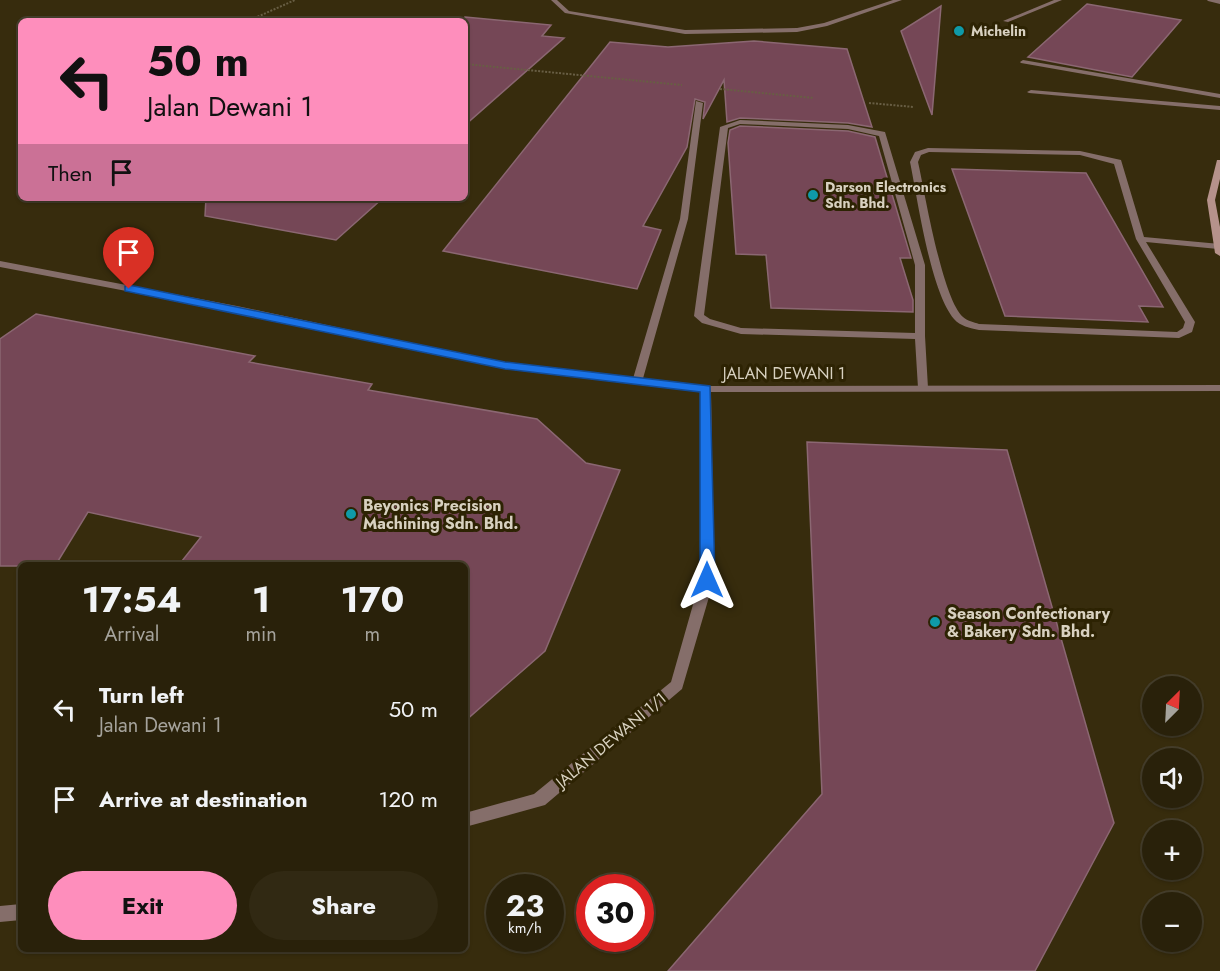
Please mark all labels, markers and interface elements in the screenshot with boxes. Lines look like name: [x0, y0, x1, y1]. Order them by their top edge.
place label: Michelin: [971, 21, 1026, 41]
marker: Michelin: [952, 24, 966, 38]
text: 50 m: [147, 31, 249, 92]
icon: left: [48, 42, 126, 120]
text: Jalan Dewani 1: [147, 87, 313, 126]
icon: arrive: [105, 156, 138, 189]
text: Then: [48, 157, 93, 189]
place label: Darson Electronics Sdn. Bhd.: [825, 177, 947, 213]
marker: Darson Electronics Sdn. Bhd.: [806, 188, 820, 202]
pin: [103, 227, 154, 289]
icon: arrive: [112, 236, 145, 269]
street label: JALAN DEWANI 1: [721, 362, 845, 385]
place label: Beyonics Precision Machining Sdn. Bhd.: [363, 494, 518, 535]
marker: Beyonics Precision Machining Sdn. Bhd.: [344, 507, 358, 521]
position arrow: [675, 548, 739, 612]
text: 17:54: [82, 573, 182, 625]
text: 1: [252, 573, 270, 625]
text: 170: [340, 573, 404, 625]
place label: Season Confectionary & Bakery Sdn. Bhd.: [947, 602, 1111, 643]
marker: Season Confectionary & Bakery Sdn. Bhd.: [928, 615, 942, 629]
text: Arrival: [104, 620, 159, 649]
text: min: [245, 620, 277, 649]
text: m: [365, 620, 380, 649]
north arrow: [1142, 676, 1202, 736]
map controls: [1142, 676, 1202, 952]
text: Turn left: [99, 679, 184, 711]
street label: JALAN DEWANI 1/1: [549, 687, 671, 794]
icon: left: [48, 693, 81, 726]
text: 50 m: [389, 693, 438, 725]
text: Jalan Dewani 1: [99, 711, 222, 740]
button: sound: [1142, 748, 1202, 808]
icon: arrive: [48, 783, 81, 816]
text: Arrive at destination: [99, 783, 308, 815]
text: 120 m: [379, 783, 438, 815]
button: +: [1142, 820, 1202, 880]
button: Exit: [48, 871, 237, 940]
button: Share: [249, 871, 438, 940]
speed limit sign: 30: [576, 874, 654, 952]
text: 23: [506, 884, 544, 927]
button: −: [1142, 892, 1202, 952]
text: km/h: [508, 917, 542, 939]

